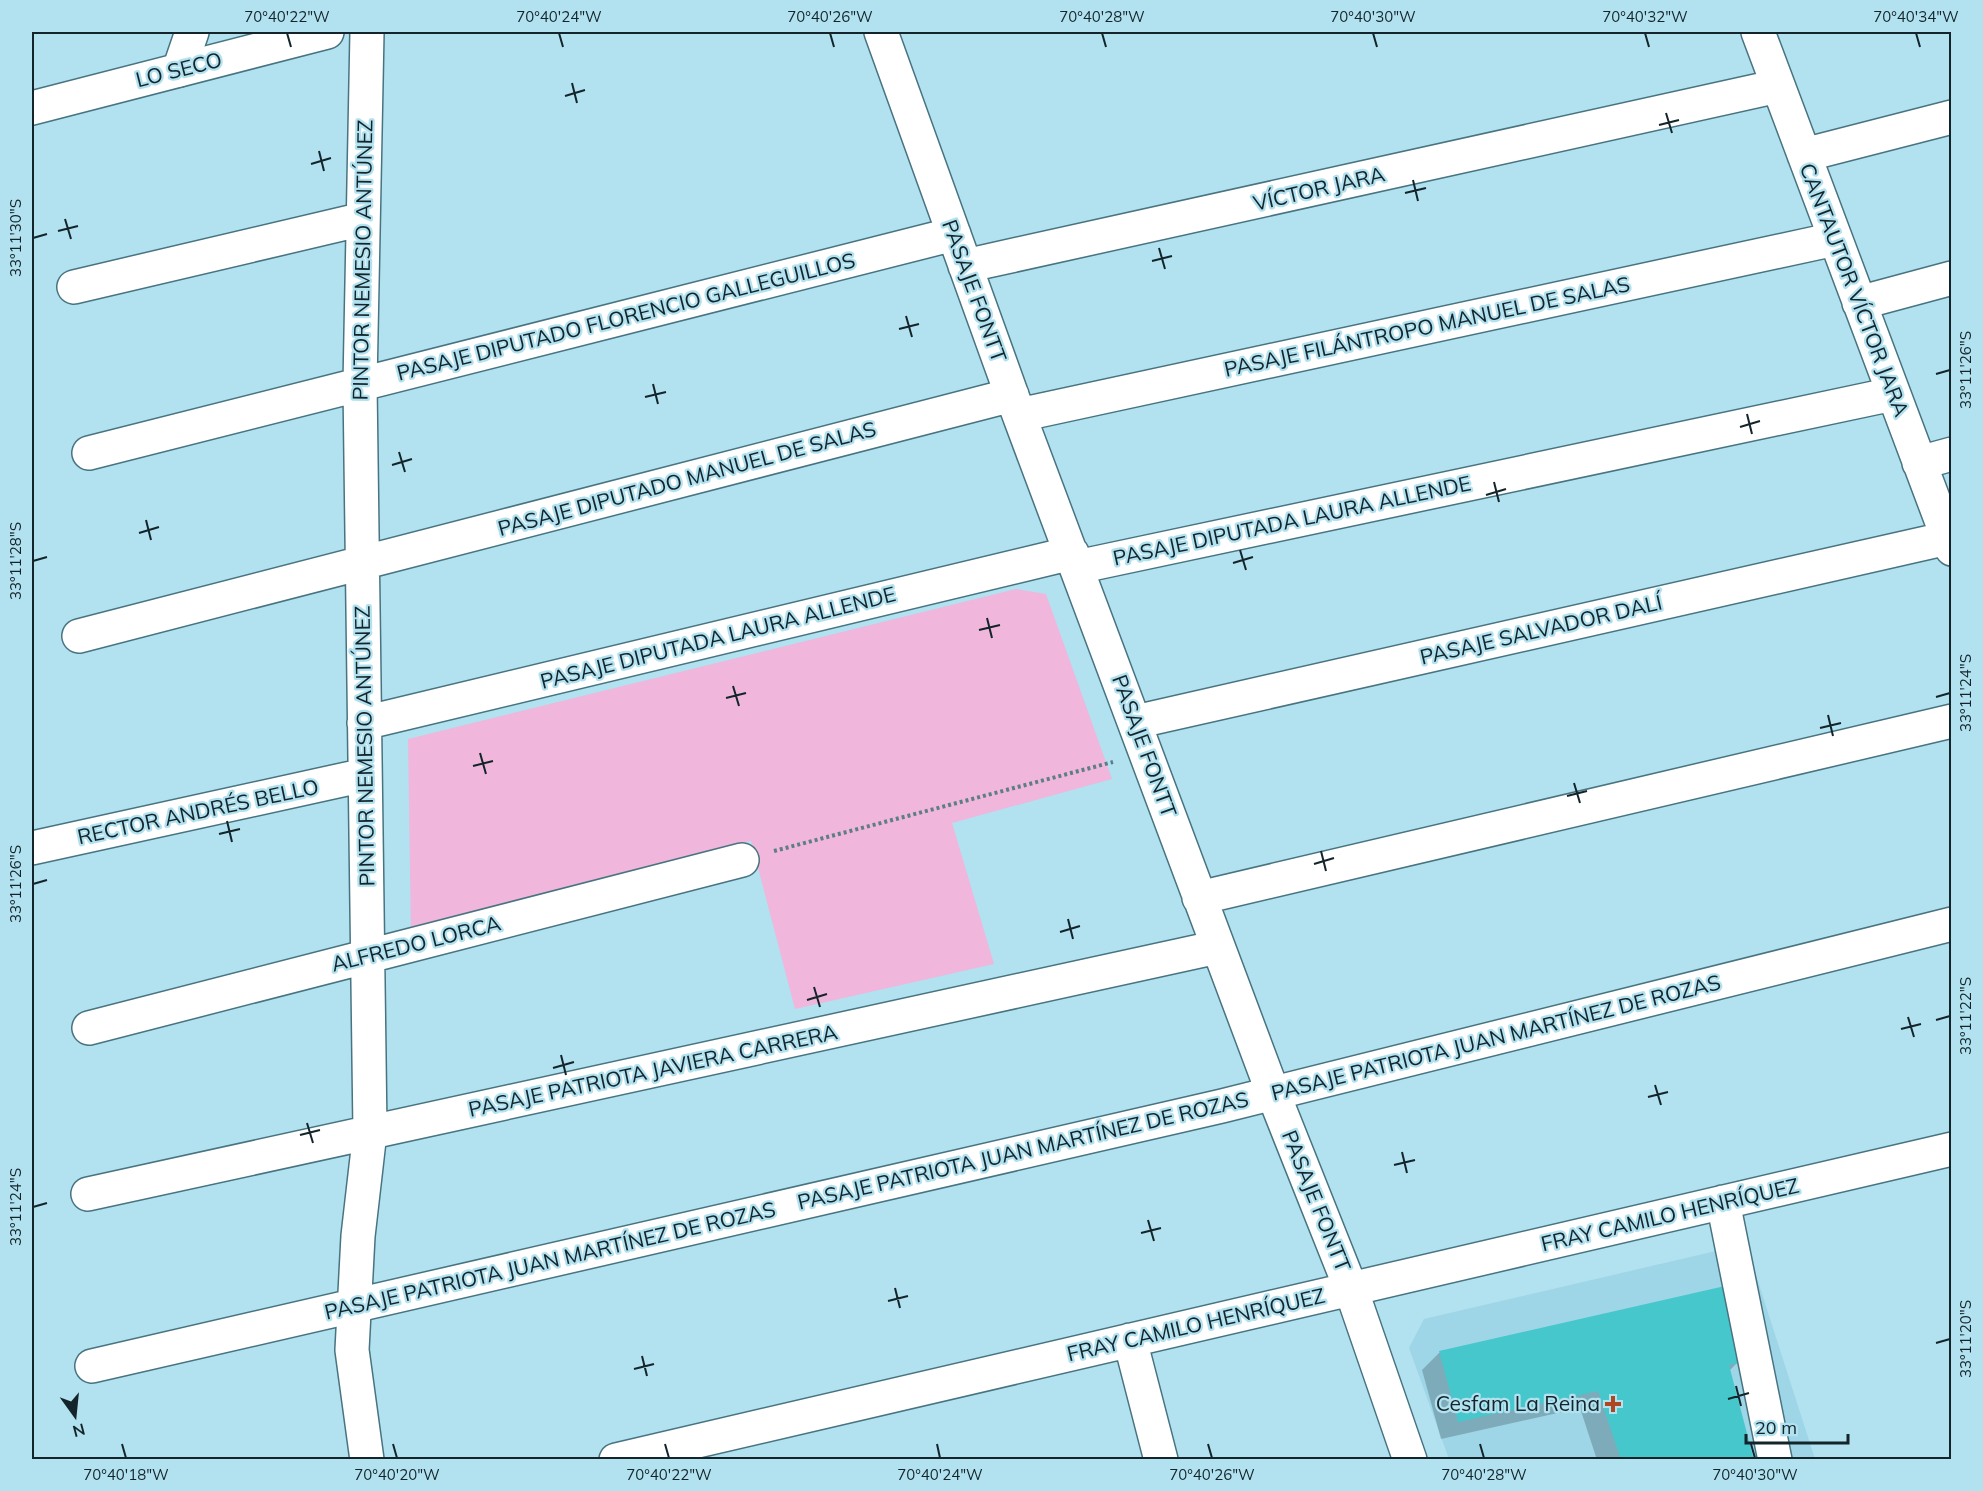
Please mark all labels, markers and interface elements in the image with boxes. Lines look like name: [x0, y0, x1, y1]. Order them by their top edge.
text: 70°40'22"W: [244, 7, 330, 26]
text: 70°40'24"W: [516, 7, 602, 26]
text: 70°40'26"W: [787, 7, 873, 26]
text: 70°40'28"W: [1059, 7, 1145, 26]
text: 70°40'30"W: [1330, 7, 1416, 26]
text: 70°40'32"W: [1602, 7, 1688, 26]
text: 70°40'34"W: [1873, 7, 1959, 26]
street label: LO SECO: [133, 46, 225, 92]
street label: PINTOR NEMESIO ANTÚNEZ: [347, 119, 377, 401]
street label: CANTAUTOR VÍCTOR JARA: [1795, 159, 1915, 420]
street label: VÍCTOR JARA: [1250, 160, 1388, 216]
text: 33°11'30"S: [6, 199, 25, 277]
street label: PASAJE FONTT: [937, 216, 1013, 366]
street label: PASAJE DIPUTADO FLORENCIO GALLEGUILLOS: [394, 246, 858, 386]
street label: PASAJE FILÁNTROPO MANUEL DE SALAS: [1222, 270, 1632, 382]
text: 33°11'26"S: [1956, 331, 1975, 409]
street label: PASAJE DIPUTADO MANUEL DE SALAS: [495, 415, 879, 541]
street label: PASAJE DIPUTADA LAURA ALLENDE: [1110, 469, 1473, 571]
text: 33°11'28"S: [6, 522, 25, 600]
street label: PASAJE DIPUTADA LAURA ALLENDE: [537, 580, 898, 694]
street label: PASAJE SALVADOR DALÍ: [1417, 588, 1666, 670]
street label: PINTOR NEMESIO ANTÚNEZ: [349, 605, 379, 887]
text: 33°11'24"S: [1956, 654, 1975, 732]
street label: PASAJE FONTT: [1107, 671, 1183, 821]
street label: RECTOR ANDRÉS BELLO: [75, 773, 321, 849]
text: 33°11'26"S: [6, 845, 25, 923]
street label: ALFREDO LORCA: [328, 909, 504, 977]
street label: PASAJE PATRIOTA JUAN MARTÍNEZ DE ROZAS: [1268, 969, 1723, 1106]
text: 33°11'22"S: [1956, 977, 1975, 1055]
street label: PASAJE PATRIOTA JAVIERA CARRERA: [466, 1018, 840, 1122]
street label: PASAJE PATRIOTA JUAN MARTÍNEZ DE ROZAS: [795, 1085, 1251, 1215]
street label: PASAJE FONTT: [1277, 1126, 1357, 1275]
text: 33°11'24"S: [6, 1168, 25, 1246]
street label: FRAY CAMILO HENRÍQUEZ: [1538, 1172, 1801, 1256]
street label: PASAJE PATRIOTA JUAN MARTÍNEZ DE ROZAS: [322, 1195, 778, 1325]
street label: FRAY CAMILO HENRÍQUEZ: [1064, 1282, 1327, 1366]
text: 33°11'20"S: [1956, 1300, 1975, 1378]
north arrow: [45, 1386, 105, 1446]
place label: Cesfam La Reina: [1436, 1390, 1600, 1416]
marker: Cesfam La Reina: [1604, 1395, 1622, 1413]
scale bar: [1746, 1407, 1848, 1445]
text: 20 m: [1755, 1416, 1797, 1439]
text: N: [70, 1419, 87, 1442]
text: 70°40'18"W: [83, 1465, 169, 1484]
text: 70°40'20"W: [354, 1465, 440, 1484]
text: 70°40'22"W: [626, 1465, 712, 1484]
text: 70°40'24"W: [897, 1465, 983, 1484]
text: 70°40'26"W: [1169, 1465, 1255, 1484]
text: 70°40'28"W: [1441, 1465, 1527, 1484]
text: 70°40'30"W: [1712, 1465, 1798, 1484]

